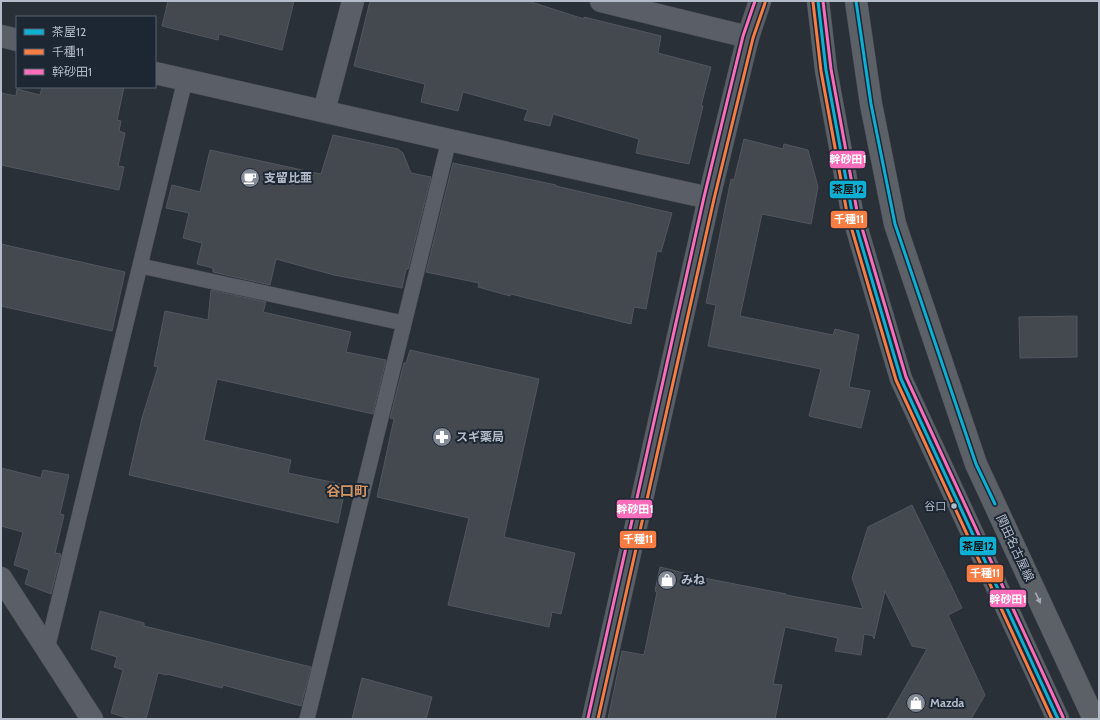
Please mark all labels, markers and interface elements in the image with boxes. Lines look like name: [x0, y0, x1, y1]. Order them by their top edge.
legend: [16, 16, 156, 88]
text: 茶屋12: [52, 24, 86, 39]
text: 千種11: [52, 44, 84, 59]
text: 幹砂田1: [52, 64, 92, 79]
line badge: 幹砂田1: [829, 150, 866, 169]
text: 幹砂田1: [829, 152, 867, 166]
cafe icon: 支留比亜: [239, 167, 261, 189]
place label: 支留比亜: [264, 170, 312, 185]
line badge: 茶屋12: [829, 180, 867, 199]
text: 茶屋12: [832, 182, 864, 196]
line badge: 千種11: [830, 210, 868, 229]
text: 千種11: [834, 212, 864, 226]
pharmacy icon: スギ薬局: [431, 426, 453, 448]
place label: スギ薬局: [456, 429, 504, 444]
district label: 谷口町: [326, 482, 368, 500]
line badge: 幹砂田1: [616, 499, 653, 519]
place label: 谷口: [924, 499, 946, 513]
marker: 谷口: [949, 501, 959, 511]
text: 幹砂田1: [616, 502, 654, 516]
street label: 関田名古屋線: [993, 512, 1037, 584]
line badge: 千種11: [619, 530, 657, 549]
text: 千種11: [623, 532, 653, 546]
line badge: 茶屋12: [959, 536, 997, 556]
text: 茶屋12: [962, 539, 994, 553]
line badge: 千種11: [966, 564, 1004, 583]
text: 千種11: [970, 566, 1000, 580]
shop icon: みね: [656, 569, 678, 591]
place label: みね: [681, 572, 705, 587]
line badge: 幹砂田1: [989, 589, 1027, 608]
text: 幹砂田1: [989, 592, 1027, 606]
one-way arrow: [1035, 592, 1041, 603]
shop icon: Mazda: [905, 692, 927, 714]
place label: Mazda: [930, 695, 964, 710]

